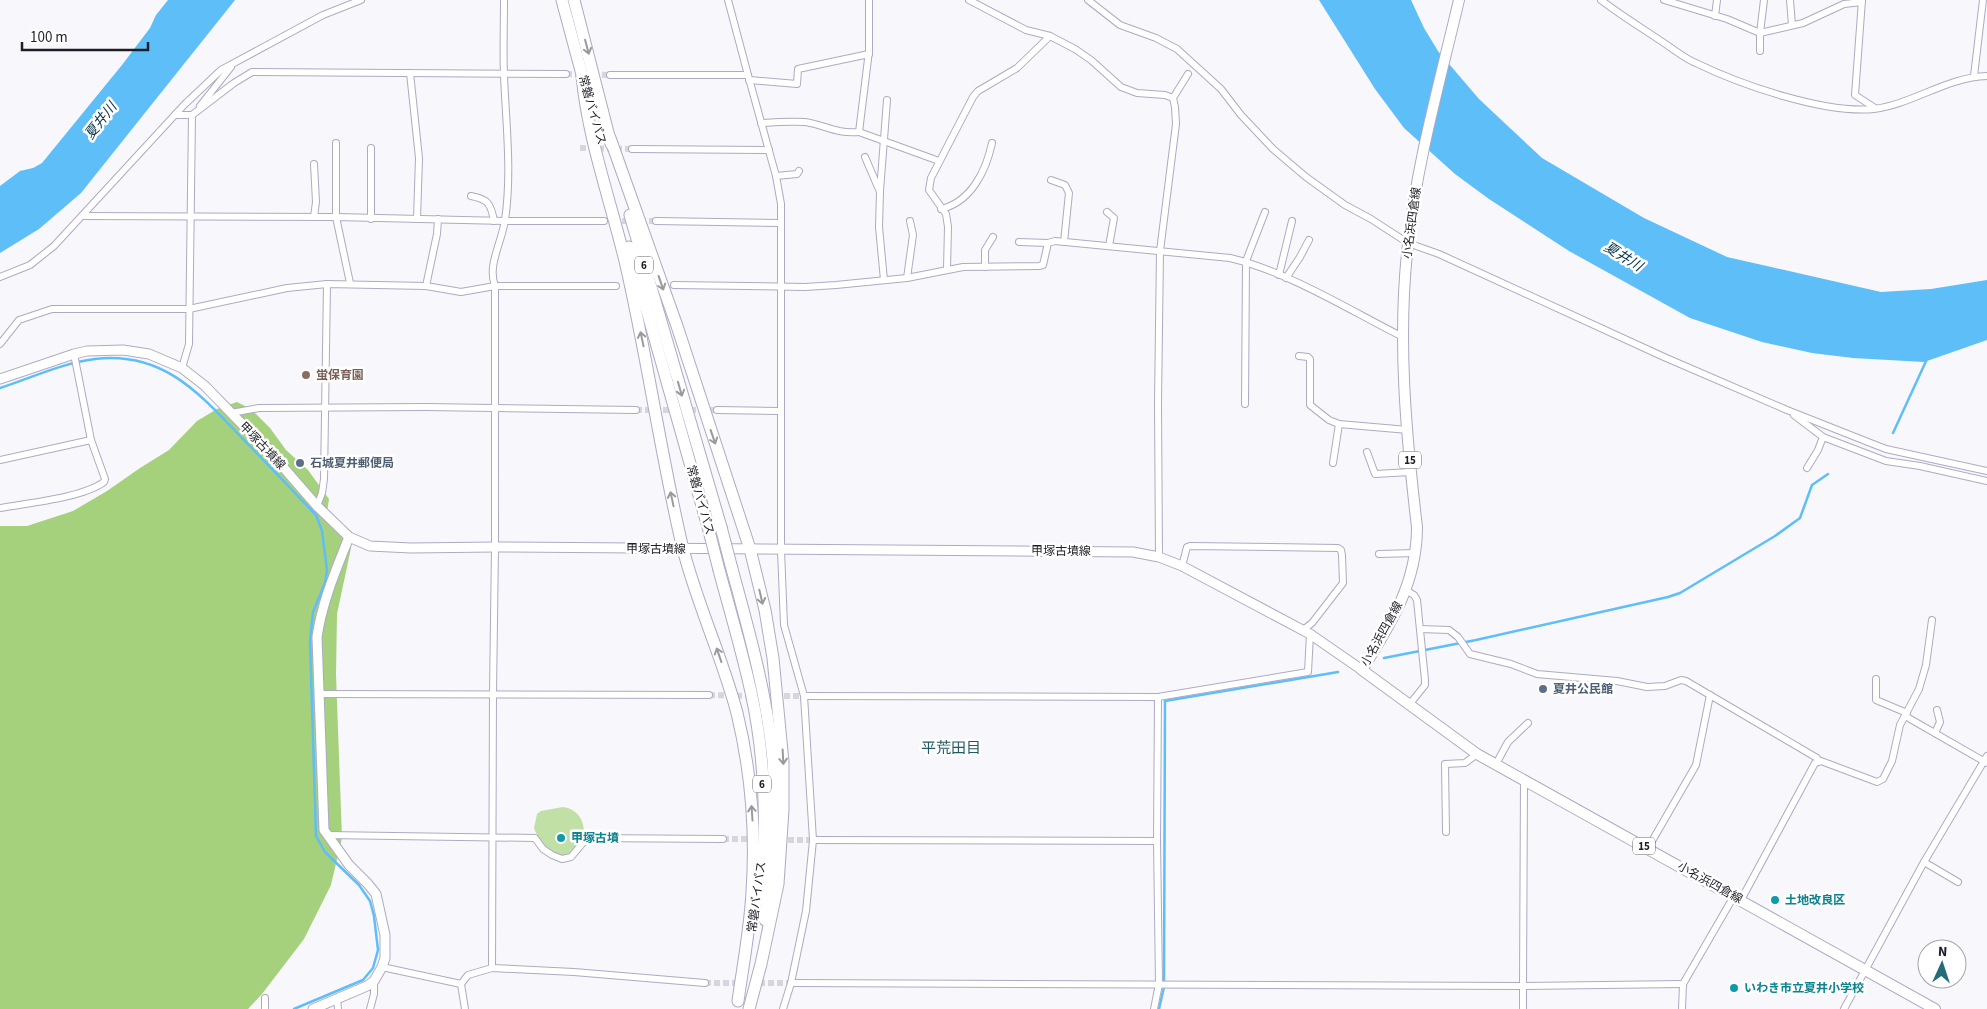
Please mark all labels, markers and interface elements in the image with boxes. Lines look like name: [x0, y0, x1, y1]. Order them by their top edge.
scale bar: [22, 20, 149, 52]
text: 100 m: [30, 27, 68, 48]
one-way arrow: [582, 39, 592, 55]
street label: 常磐バイパス: [574, 73, 610, 147]
water label: 夏井川: [80, 97, 123, 144]
street label: 小名浜四倉線: [1399, 186, 1425, 260]
water label: 夏井川: [1600, 237, 1648, 278]
road number: 6: [635, 256, 653, 274]
one-way arrow: [657, 274, 666, 290]
one-way arrow: [637, 332, 646, 348]
place label: 蛍保育園: [316, 367, 364, 384]
marker: 蛍保育園: [300, 369, 312, 381]
one-way arrow: [676, 381, 686, 397]
street label: 甲塚古墳線: [235, 419, 289, 473]
one-way arrow: [709, 428, 718, 444]
road number: 15: [1399, 452, 1421, 468]
place label: 石城夏井郵便局: [310, 455, 394, 472]
marker: 石城夏井郵便局: [294, 457, 306, 469]
street label: 常磐バイパス: [682, 463, 718, 537]
one-way arrow: [667, 492, 677, 508]
street label: 甲塚古墳線: [626, 541, 686, 558]
street label: 甲塚古墳線: [1031, 543, 1091, 560]
one-way arrow: [757, 588, 766, 604]
street label: 小名浜四倉線: [1357, 598, 1407, 670]
one-way arrow: [714, 647, 723, 663]
place label: 夏井公民館: [1553, 681, 1613, 698]
marker: 夏井公民館: [1537, 683, 1549, 695]
district label: 平荒田目: [921, 738, 981, 759]
one-way arrow: [778, 749, 787, 765]
road number: 6: [753, 776, 771, 792]
one-way arrow: [747, 805, 756, 821]
place label: 甲塚古墳: [571, 830, 619, 847]
marker: 甲塚古墳: [555, 832, 567, 844]
road number: 15: [1633, 838, 1655, 854]
street label: 小名浜四倉線: [1674, 858, 1746, 908]
street label: 常磐バイパス: [744, 860, 770, 934]
place label: 土地改良区: [1785, 892, 1845, 909]
marker: 土地改良区: [1769, 894, 1781, 906]
north arrow: [1917, 939, 1967, 989]
text: N: [1937, 942, 1948, 962]
place label: いわき市立夏井小学校: [1744, 980, 1864, 997]
marker: いわき市立夏井小学校: [1728, 982, 1740, 994]

